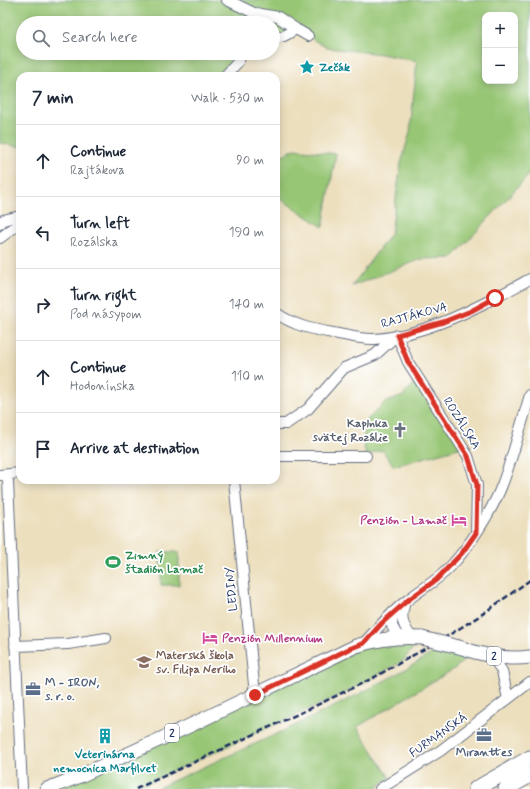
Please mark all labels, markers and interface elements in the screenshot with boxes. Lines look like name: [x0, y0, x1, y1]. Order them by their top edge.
map controls: [482, 12, 518, 84]
button: +: [482, 12, 518, 48]
search box: [16, 16, 280, 60]
icon: search: [30, 27, 52, 49]
text: Search here: [62, 28, 138, 48]
button: −: [482, 48, 518, 84]
place icon: Zečák: [298, 58, 316, 76]
place label: Zečák: [319, 60, 350, 76]
text: 7 min: [32, 87, 74, 109]
text: Walk · 530 m: [191, 90, 264, 107]
text: Continue: [70, 142, 126, 162]
icon: ahead: [32, 150, 54, 172]
text: 90 m: [236, 152, 264, 169]
text: Rajtákova: [70, 162, 125, 179]
text: Turn left: [70, 214, 130, 234]
icon: left: [32, 222, 54, 244]
text: 190 m: [229, 224, 264, 241]
text: Rozálska: [70, 234, 119, 251]
text: Turn right: [70, 286, 137, 306]
route start: [486, 289, 504, 307]
icon: right: [32, 294, 54, 316]
text: 140 m: [229, 296, 264, 313]
street label: RAJTÁKOVA: [379, 299, 449, 332]
text: Pod násypom: [70, 306, 142, 323]
text: Continue: [70, 358, 126, 378]
icon: ahead: [32, 366, 54, 388]
text: 110 m: [231, 368, 264, 385]
text: Hodonínska: [70, 378, 135, 395]
street label: ROZÁLSKA: [439, 394, 484, 453]
place label: Kaplnka svätej Rozálie: [311, 416, 388, 446]
church icon: Kaplnka svätej Rozálie: [391, 421, 409, 439]
icon: arrive: [32, 438, 54, 460]
text: Arrive at destination: [70, 439, 199, 459]
hotel icon: Penzión - Lamač: [450, 511, 468, 529]
place label: Penzión - Lamač: [360, 513, 447, 529]
place label: Zimný štadión Lamač: [124, 548, 203, 578]
sports icon: Zimný štadión Lamač: [104, 553, 122, 571]
street label: LEDINY: [222, 566, 242, 612]
hotel icon: Penzión Millennium: [201, 629, 219, 647]
place label: Penzión Millennium: [222, 631, 323, 647]
road number: 2: [487, 647, 501, 665]
place label: Materská škola sv. Filipa Neriho: [155, 648, 236, 678]
school or university icon: Materská škola sv. Filipa Neriho: [135, 653, 153, 671]
place label: M - IRON, s. r. o.: [44, 675, 100, 705]
office icon: M - IRON, s. r. o.: [24, 680, 42, 698]
route end: [246, 686, 264, 704]
street label: FURMANSKÁ: [406, 710, 471, 762]
road number: 2: [165, 724, 179, 742]
office icon: Miranttes: [475, 726, 493, 744]
building icon: Veterinárna nemocnica Marfilvet: [96, 727, 114, 745]
place label: Miranttes: [456, 745, 513, 761]
place label: Veterinárna nemocnica Marfilvet: [53, 747, 157, 777]

